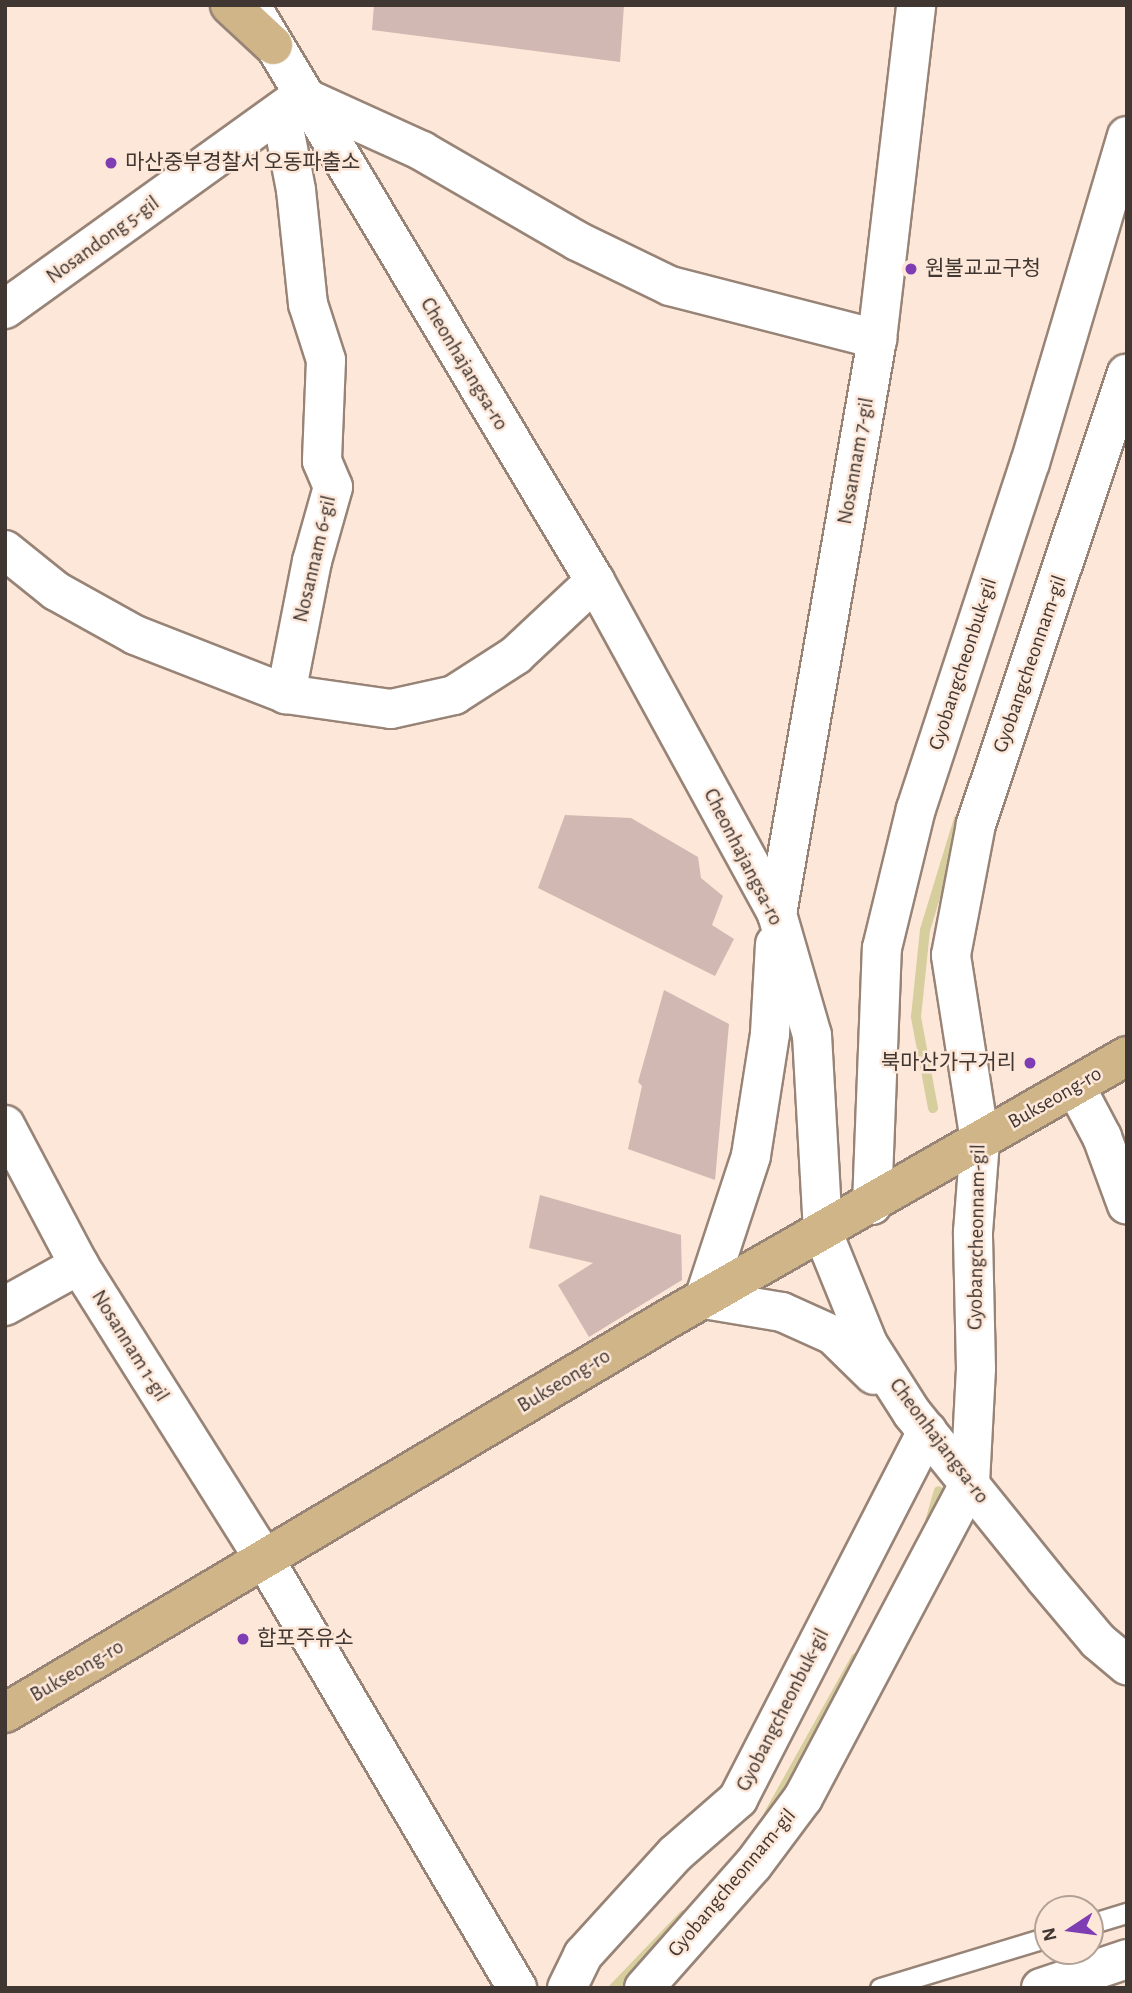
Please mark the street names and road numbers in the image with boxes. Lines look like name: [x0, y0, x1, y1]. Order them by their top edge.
street label: Nosandong 5-gil: [42, 191, 164, 289]
street label: Cheonhajangsa-ro: [415, 293, 513, 435]
street label: Nosannam 7-gil: [832, 396, 880, 526]
street label: Nosannam 6-gil: [288, 493, 342, 625]
street label: Gyobangcheonnam-gil: [988, 572, 1072, 756]
street label: Gyobangcheonbuk-gil: [923, 575, 1003, 753]
street label: Cheonhajangsa-ro: [698, 784, 788, 930]
street label: Bukseong-ro: [1004, 1061, 1106, 1135]
street label: Gyobangcheonnam-gil: [963, 1144, 991, 1330]
street label: Nosannam 1-gil: [86, 1286, 174, 1406]
street label: Bukseong-ro: [513, 1343, 615, 1419]
street label: Cheonhajangsa-ro: [884, 1373, 994, 1509]
street label: Gyobangcheonbuk-gil: [731, 1624, 835, 1796]
street label: Bukseong-ro: [26, 1634, 128, 1708]
street label: Gyobangcheonnam-gil: [663, 1804, 801, 1962]

